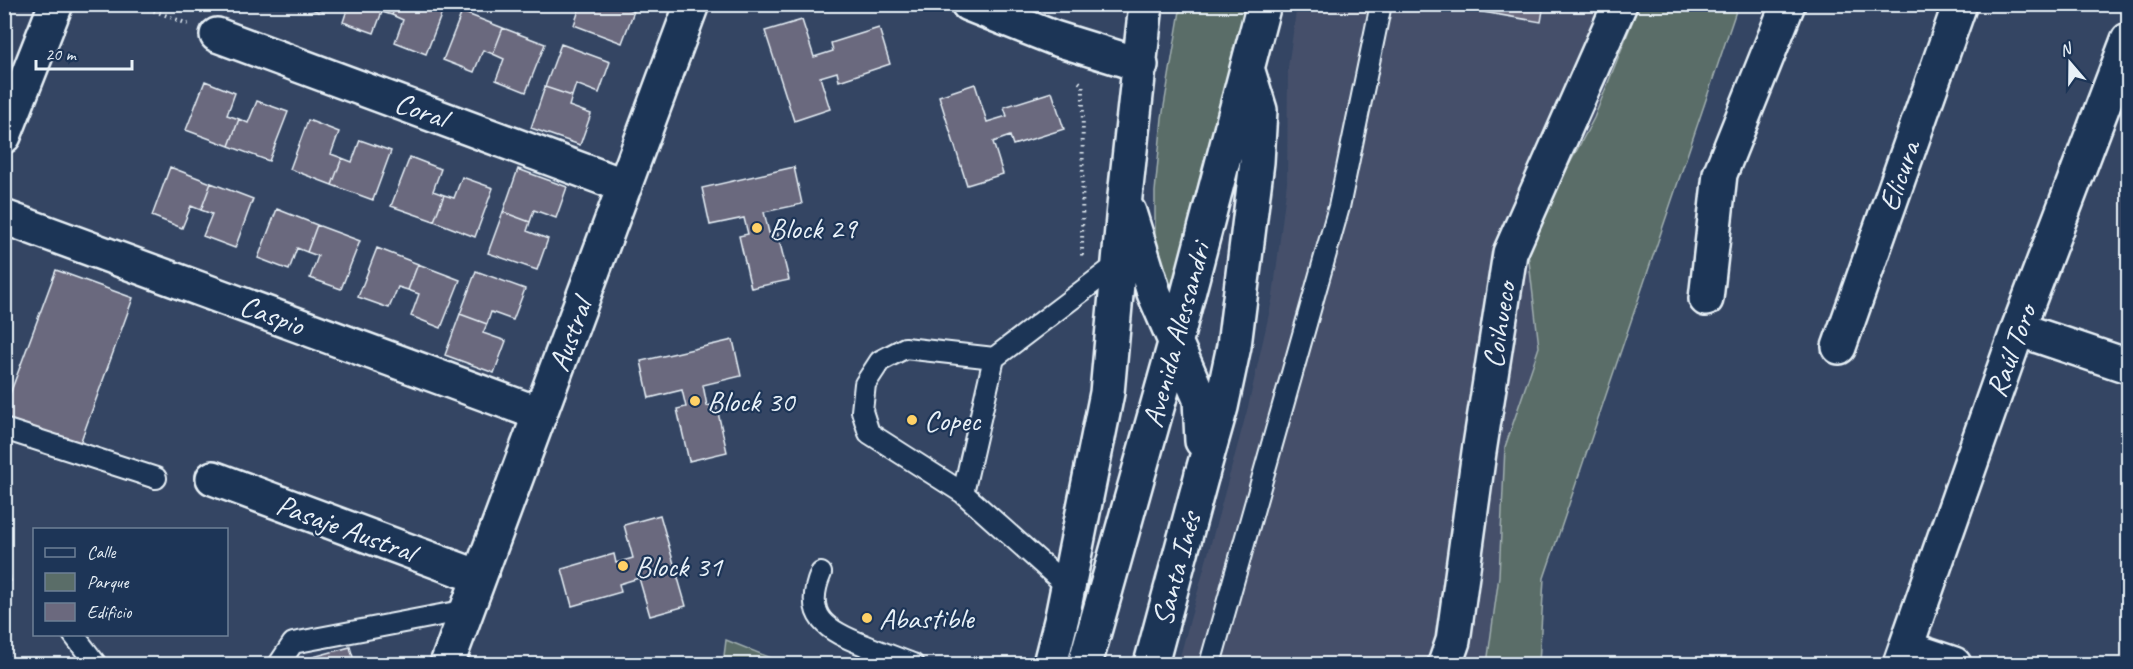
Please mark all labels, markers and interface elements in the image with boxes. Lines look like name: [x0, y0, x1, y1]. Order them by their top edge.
scale bar: [36, 33, 132, 71]
north arrow: [2040, 33, 2100, 93]
text: N: [2057, 38, 2076, 61]
text: 20 m: [45, 43, 78, 65]
street label: Coral: [390, 83, 457, 139]
street label: Elicura: [1869, 134, 1929, 216]
place label: Block 29: [769, 209, 859, 247]
marker: Block 29: [750, 221, 764, 235]
street label: Avenida Alessandri: [1133, 235, 1220, 431]
street label: Coihueco: [1473, 276, 1525, 371]
street label: Caspio: [235, 286, 310, 344]
street label: Austral: [540, 289, 602, 376]
street label: Raúl Toro: [1977, 296, 2046, 402]
place label: Block 30: [707, 382, 797, 420]
marker: Block 30: [688, 394, 702, 408]
place label: Copec: [924, 401, 982, 439]
marker: Copec: [905, 413, 919, 427]
street label: Pasaje Austral: [271, 485, 425, 572]
street label: Santa Inés: [1143, 506, 1210, 630]
legend: [33, 528, 228, 636]
text: Calle: [87, 541, 116, 563]
place label: Block 31: [635, 547, 724, 585]
marker: Block 31: [616, 559, 630, 573]
text: Parque: [87, 571, 129, 593]
place label: Abastible: [879, 599, 976, 637]
text: Edificio: [87, 601, 133, 623]
marker: Abastible: [860, 611, 874, 625]

